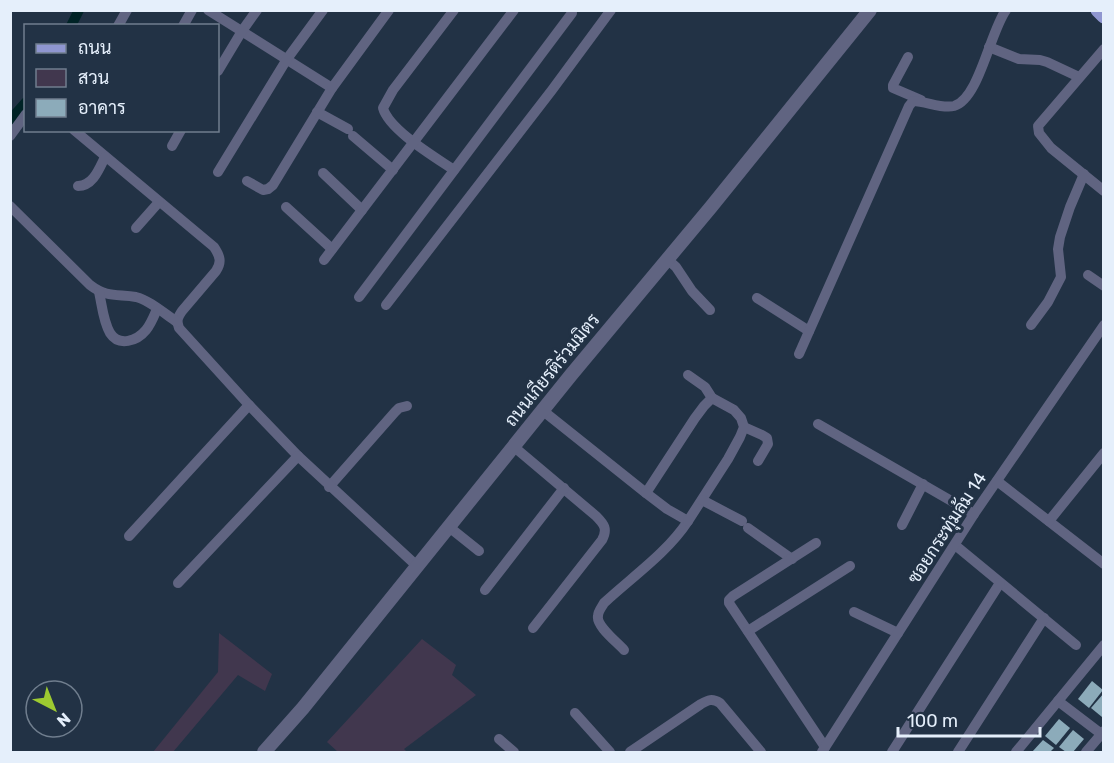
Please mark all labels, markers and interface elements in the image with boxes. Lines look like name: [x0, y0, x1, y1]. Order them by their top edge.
legend: [24, 24, 219, 132]
text: ถนน: [78, 37, 111, 59]
text: สวน: [78, 67, 109, 89]
text: อาคาร: [78, 97, 126, 119]
street label: ถนนเกียรติร่วมมิตร: [498, 308, 604, 431]
street label: ซอยกระทุ่มล้ม 14: [902, 468, 992, 588]
north arrow: [24, 679, 84, 739]
scale bar: [898, 700, 1040, 738]
text: N: [53, 709, 74, 731]
text: 100 m: [907, 710, 958, 732]

